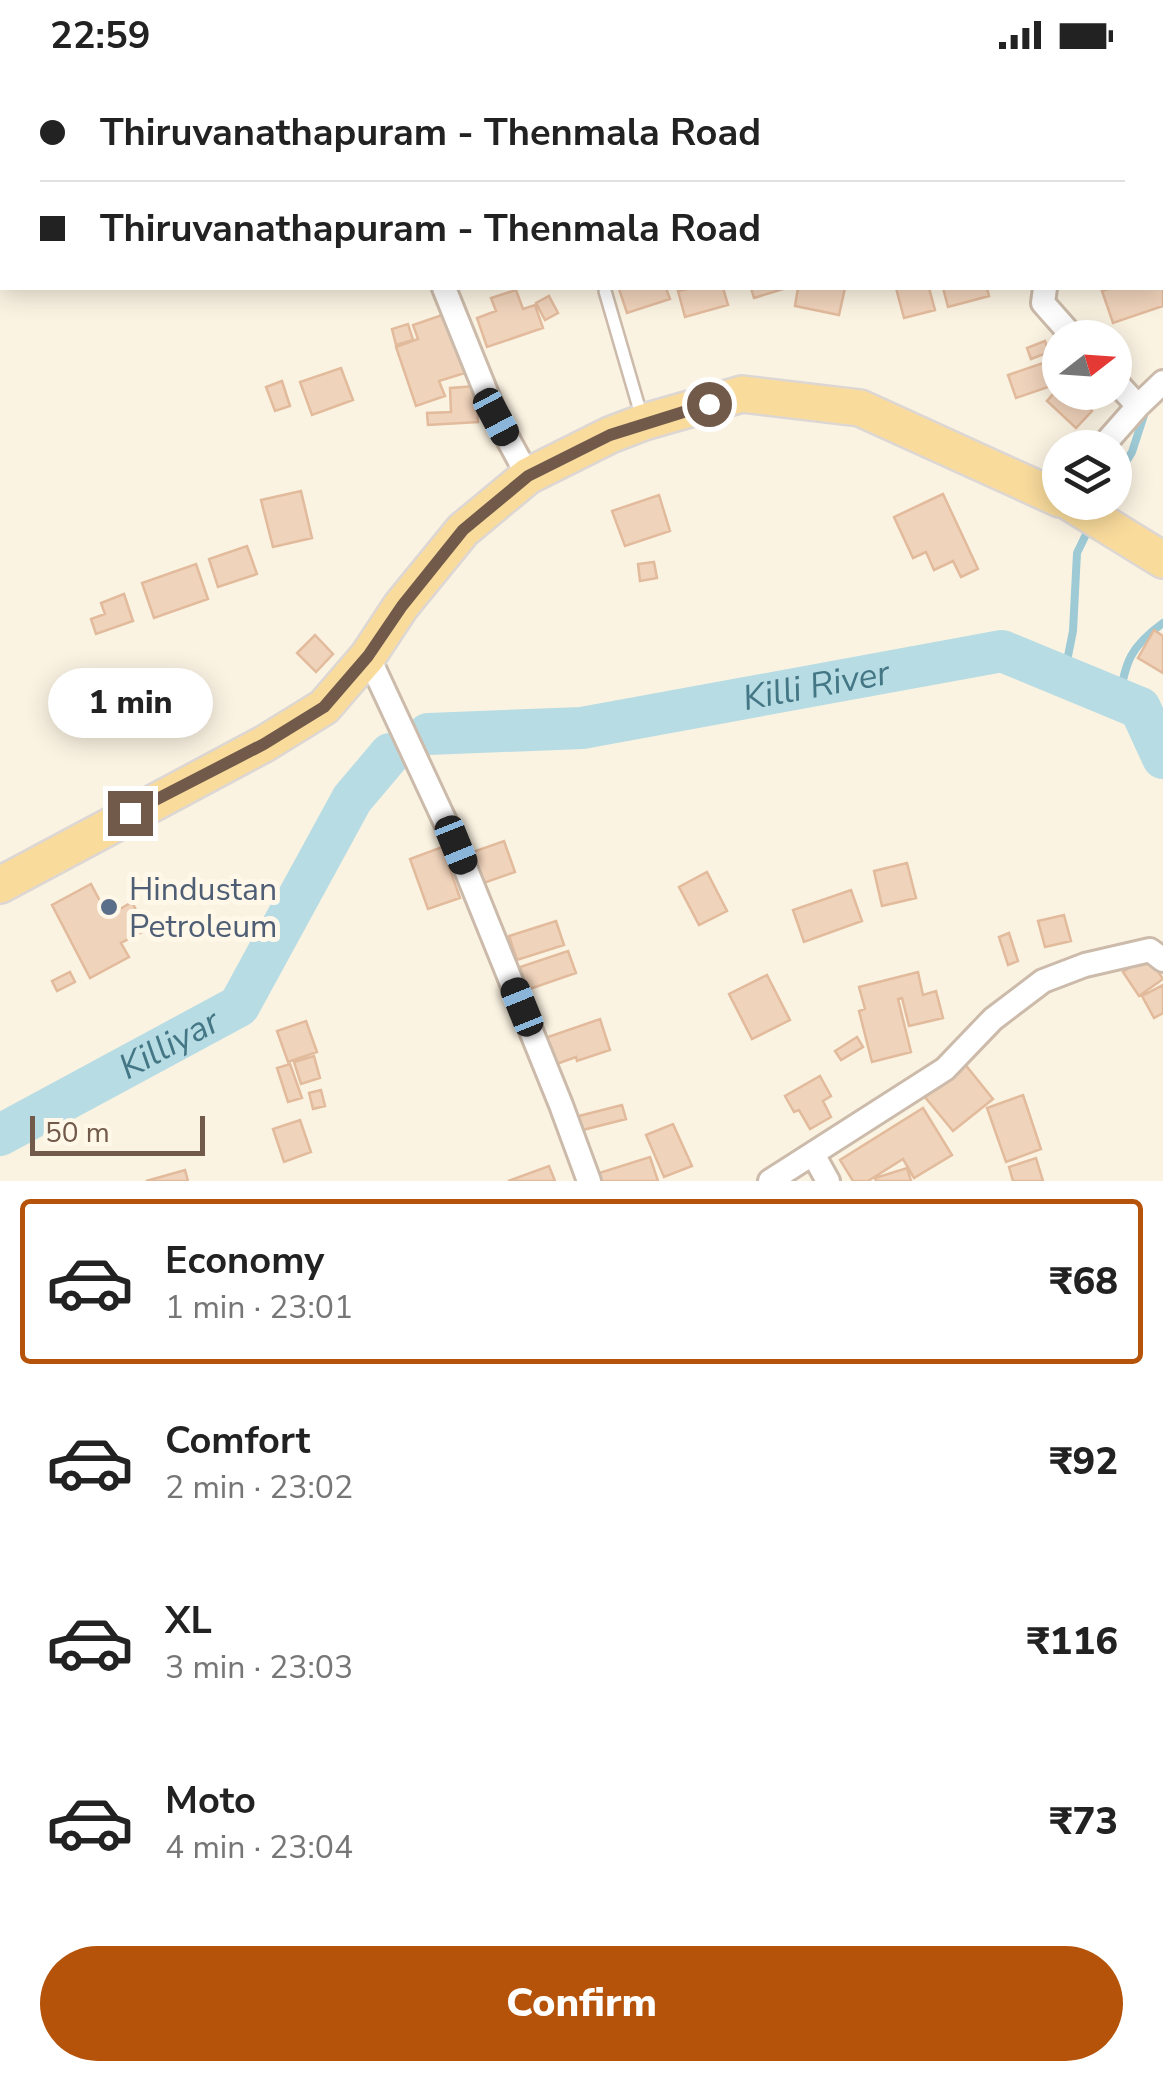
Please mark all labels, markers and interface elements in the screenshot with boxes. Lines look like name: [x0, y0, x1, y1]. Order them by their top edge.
text: 22:59: [50, 10, 151, 61]
text: Thiruvanathapuram - Thenmala Road: [100, 107, 761, 158]
text: Thiruvanathapuram - Thenmala Road: [100, 203, 761, 254]
north arrow: [1042, 320, 1132, 410]
map controls: [1042, 320, 1132, 520]
route start: [687, 382, 732, 427]
car: [469, 383, 523, 451]
button: layers: [1042, 430, 1132, 520]
water label: Killi River: [739, 649, 895, 722]
callout: 1 min: [48, 668, 212, 738]
text: 1 min: [88, 681, 173, 724]
route end: [108, 791, 153, 836]
car: [431, 812, 481, 878]
place label: Hindustan Petroleum: [129, 868, 277, 948]
marker: Hindustan Petroleum: [98, 896, 120, 918]
car: [497, 974, 547, 1040]
water label: Killiyar: [111, 997, 229, 1090]
scale bar: [30, 1111, 205, 1156]
text: 50 m: [45, 1114, 110, 1152]
text: Economy: [165, 1235, 324, 1286]
icon: car: [45, 1237, 135, 1327]
text: ₹68: [1050, 1256, 1118, 1307]
text: 1 min · 23:01: [165, 1286, 353, 1329]
text: Comfort: [165, 1415, 310, 1466]
icon: car: [45, 1417, 135, 1507]
text: ₹92: [1050, 1436, 1118, 1487]
text: 2 min · 23:02: [165, 1466, 353, 1509]
text: XL: [165, 1595, 212, 1646]
icon: car: [45, 1597, 135, 1687]
text: ₹116: [1027, 1616, 1118, 1667]
text: 3 min · 23:03: [165, 1646, 353, 1689]
text: Moto: [165, 1775, 256, 1826]
icon: car: [45, 1777, 135, 1867]
text: ₹73: [1050, 1796, 1118, 1847]
text: 4 min · 23:04: [165, 1826, 353, 1869]
button: Confirm: [40, 1946, 1123, 2061]

